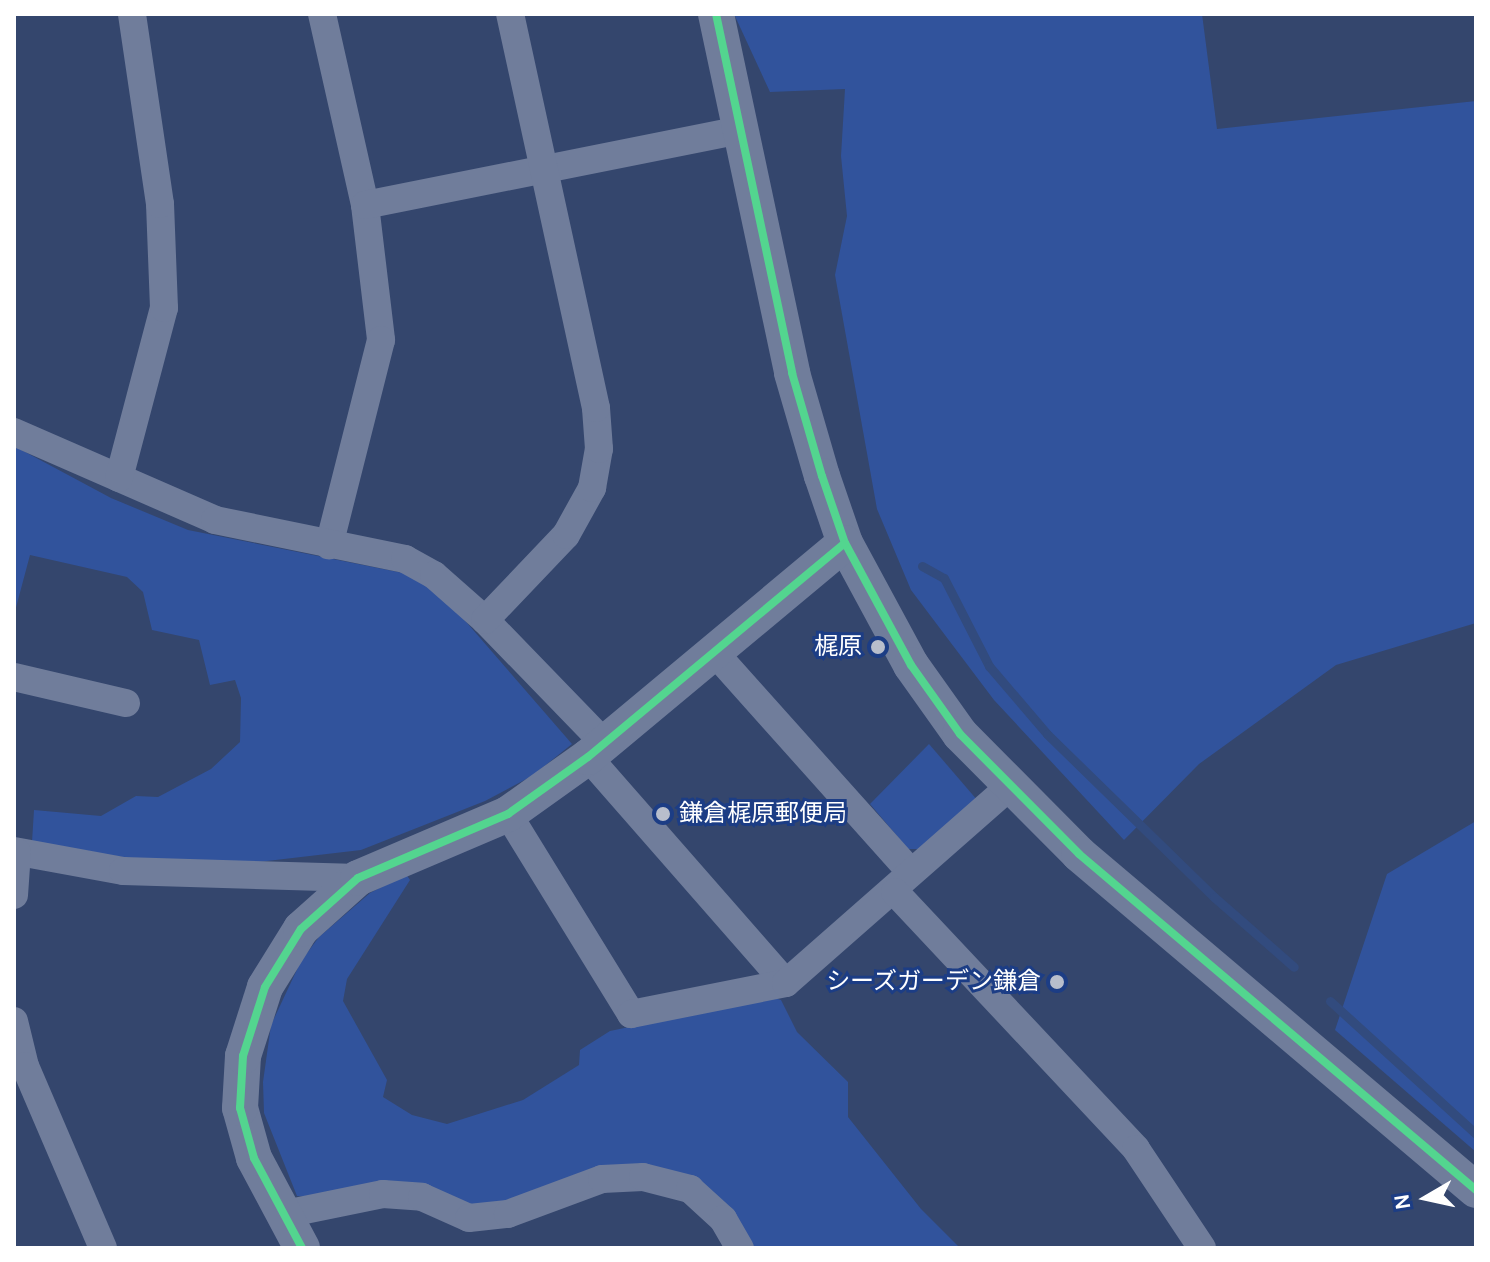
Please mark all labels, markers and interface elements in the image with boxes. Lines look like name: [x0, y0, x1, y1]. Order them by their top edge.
place label: 梶原: [814, 633, 862, 661]
marker: 梶原: [869, 638, 887, 656]
place label: 鎌倉梶原郵便局: [679, 800, 847, 828]
marker: 鎌倉梶原郵便局: [654, 805, 672, 823]
place label: シーズガーデン鎌倉: [825, 968, 1041, 996]
marker: シーズガーデン鎌倉: [1048, 973, 1066, 991]
north arrow: [1386, 1158, 1466, 1238]
text: N: [1388, 1192, 1416, 1212]

